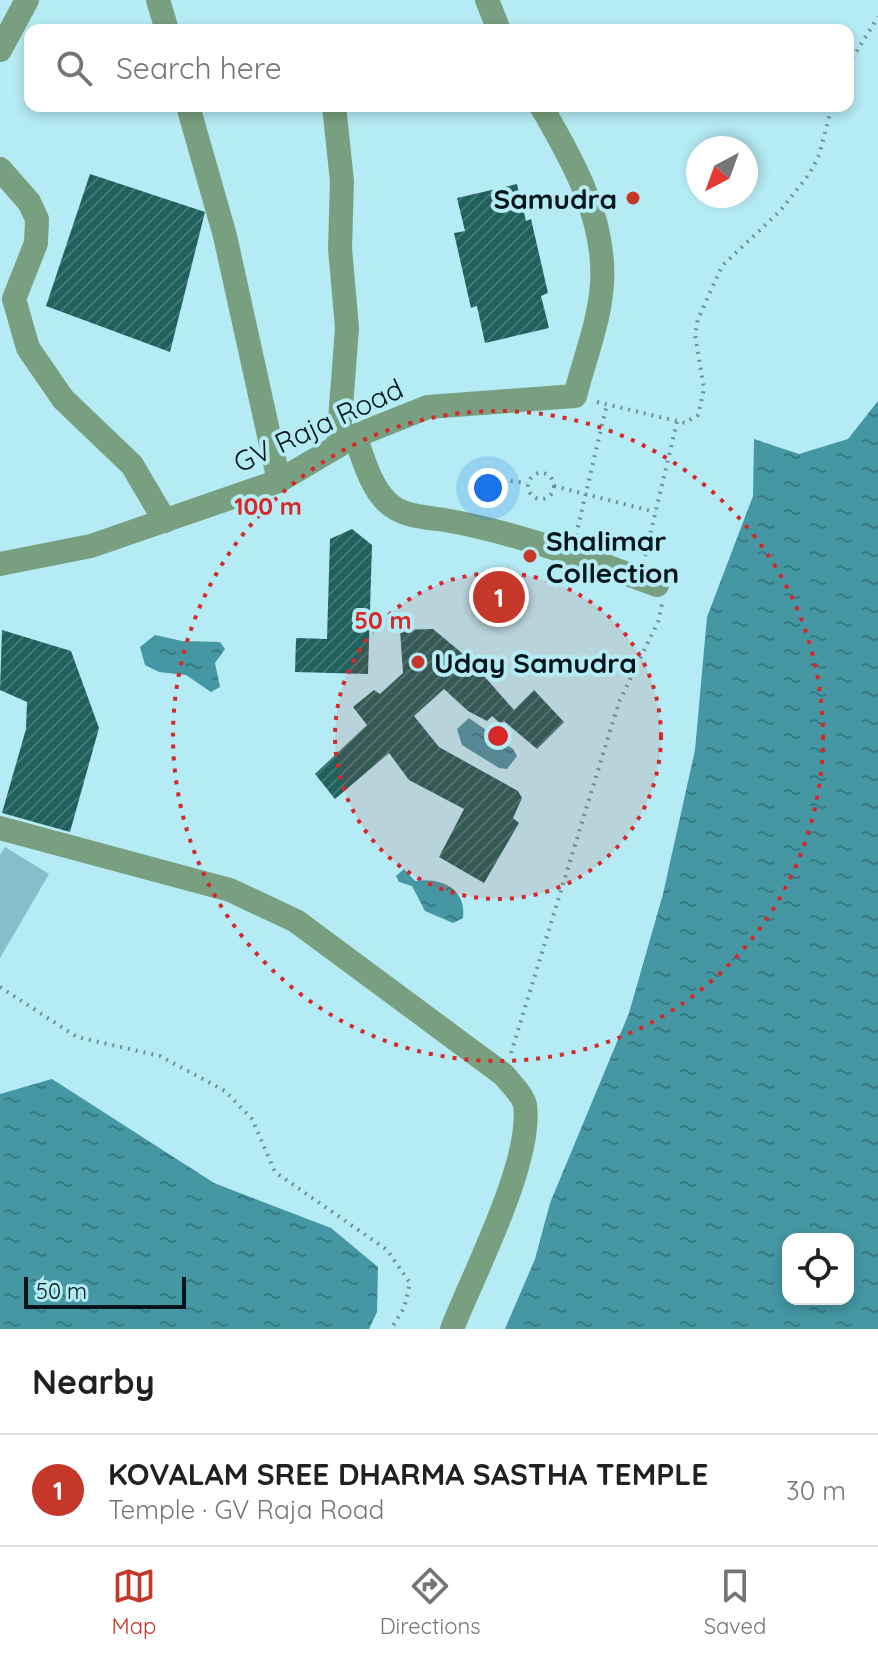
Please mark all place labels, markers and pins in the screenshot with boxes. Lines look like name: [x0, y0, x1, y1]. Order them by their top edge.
place label: Samudra: [493, 181, 617, 216]
marker: Samudra: [624, 189, 642, 207]
place label: Shalimar Collection: [546, 523, 679, 590]
marker: Shalimar Collection: [521, 547, 539, 565]
pin: 1: [473, 567, 525, 627]
place label: Uday Samudra: [434, 645, 637, 680]
marker: Uday Samudra: [409, 653, 427, 671]
centre of rings: [484, 722, 512, 750]

